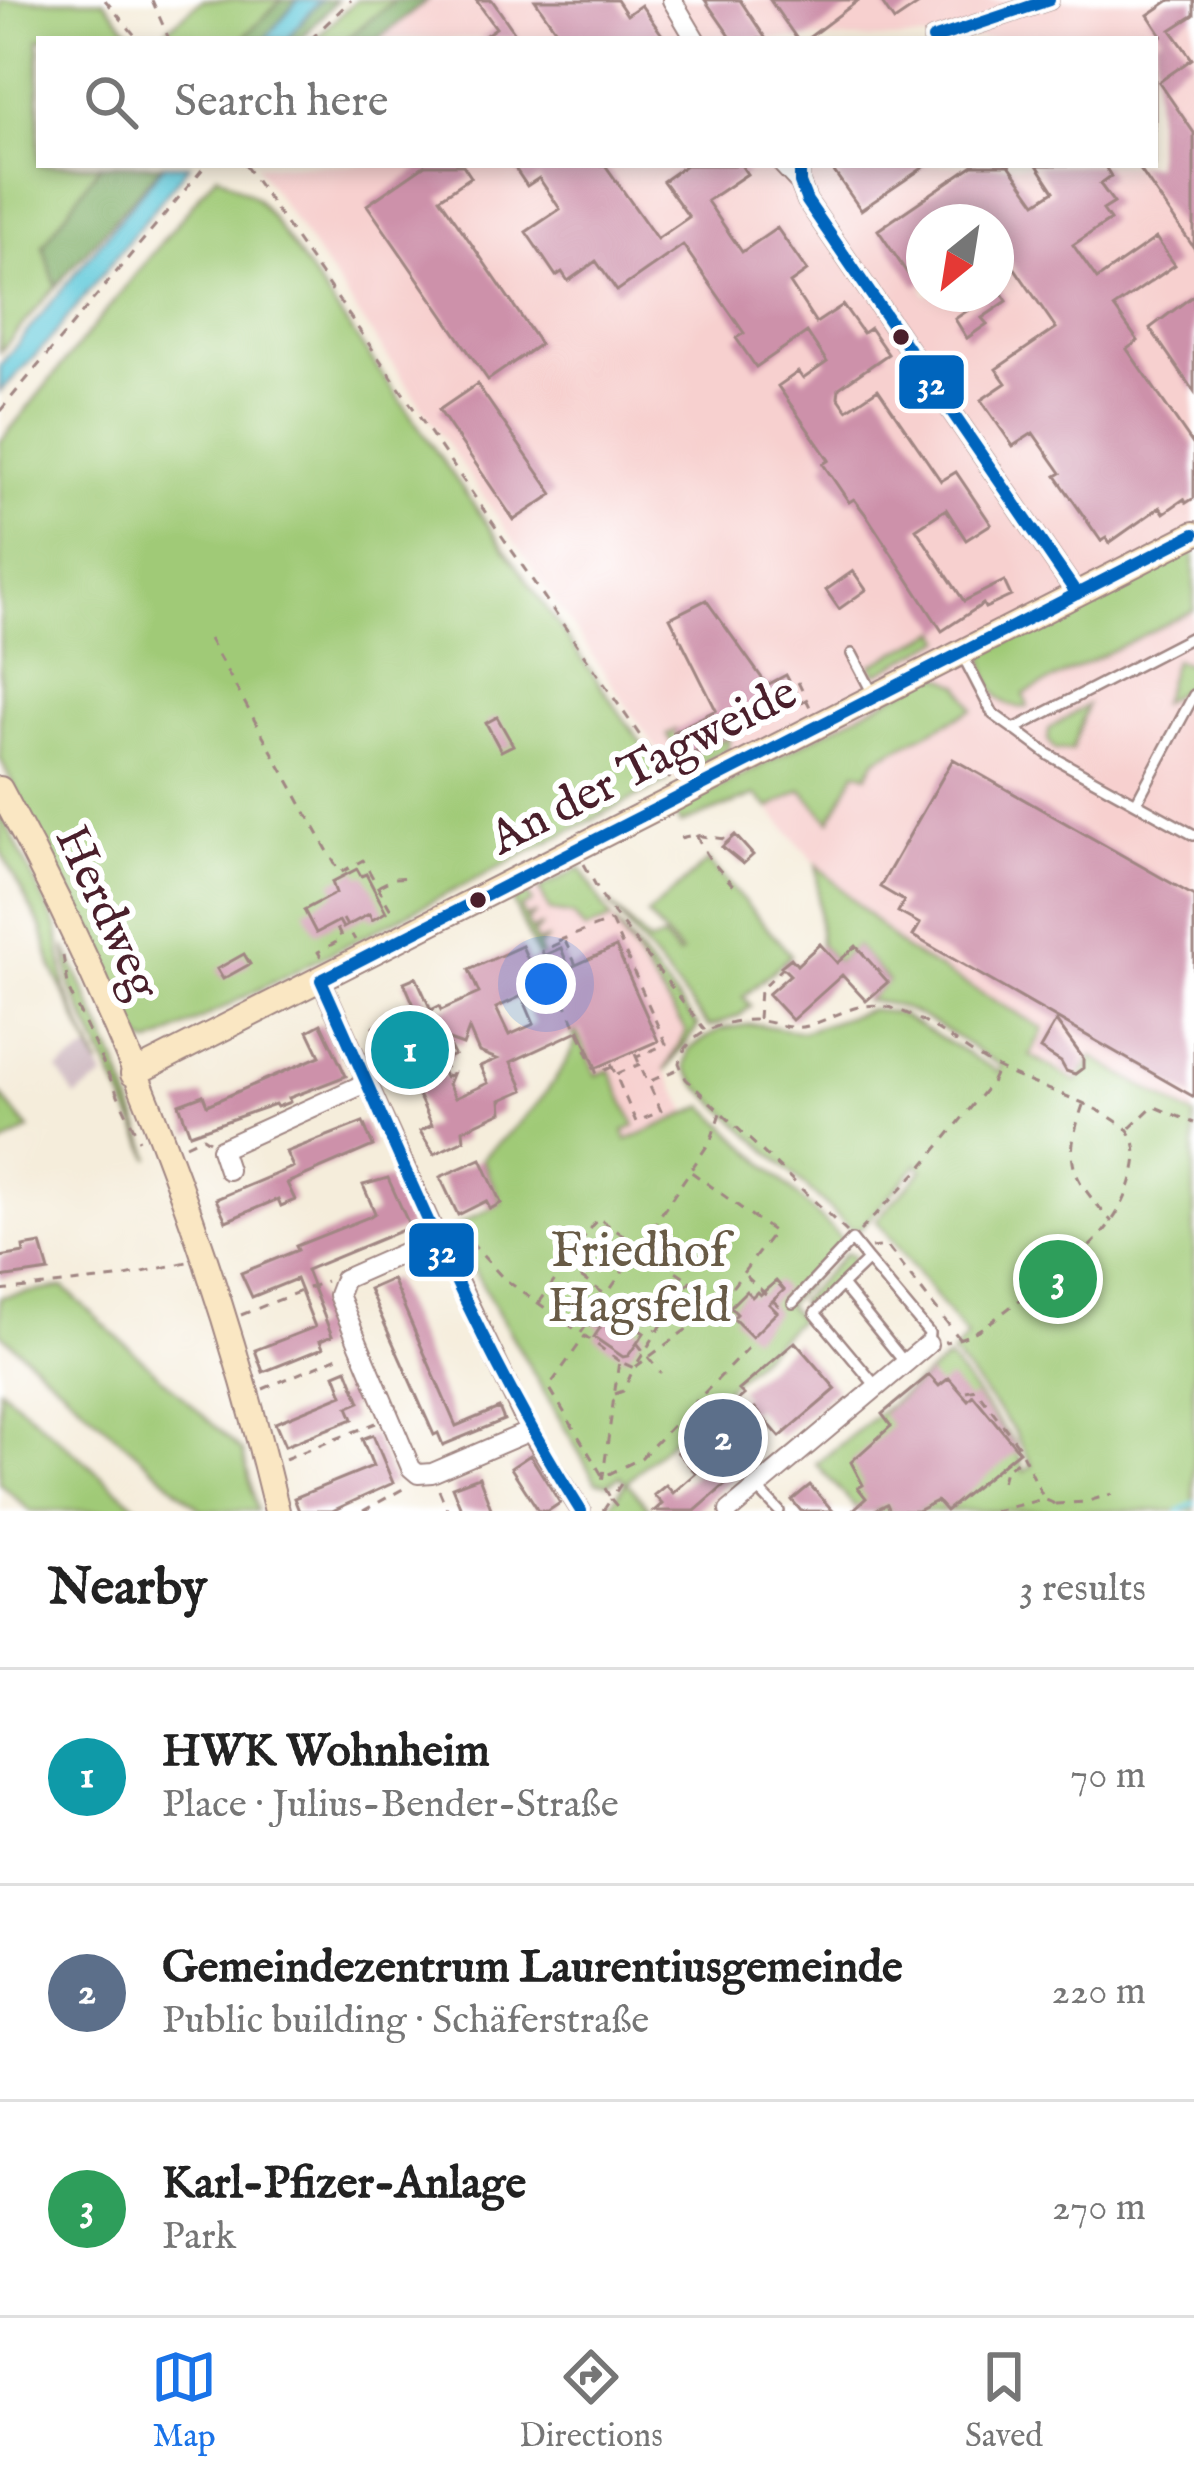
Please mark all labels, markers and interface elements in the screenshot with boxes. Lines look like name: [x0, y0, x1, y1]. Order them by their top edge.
search box: [36, 36, 1158, 168]
icon: search: [78, 69, 144, 135]
text: Search here: [174, 74, 388, 131]
north arrow: [906, 204, 1014, 312]
unlabelled marker: [890, 326, 912, 348]
line badge: 32: [897, 353, 966, 411]
text: 32: [917, 364, 945, 406]
street label: An der Tagweide: [480, 664, 808, 871]
street label: Herdweg: [40, 817, 173, 1010]
unlabelled marker: [467, 889, 489, 911]
your location: [516, 954, 576, 1014]
pin: 1: [371, 1005, 449, 1095]
line badge: 32: [407, 1221, 476, 1279]
park label: Friedhof Hagsfeld: [548, 1223, 735, 1338]
text: 32: [428, 1232, 456, 1274]
pin: 3: [1019, 1234, 1097, 1324]
pin: 2: [684, 1393, 762, 1483]
text: Nearby: [48, 1557, 207, 1622]
text: 3 results: [1019, 1565, 1146, 1614]
text: HWK Wohnheim: [162, 1724, 490, 1781]
text: 1: [80, 1752, 94, 1801]
text: 70 m: [1070, 1752, 1146, 1801]
text: Place · Julius-Bender-Straße: [162, 1781, 619, 1830]
text: Gemeindezentrum Laurentiusgemeinde: [162, 1940, 903, 1997]
text: 2: [78, 1968, 96, 2017]
text: 220 m: [1052, 1968, 1146, 2017]
text: Public building · Schäferstraße: [162, 1997, 649, 2046]
text: Karl-Pfizer-Anlage: [162, 2156, 526, 2213]
text: 3: [80, 2184, 94, 2233]
text: 270 m: [1052, 2184, 1146, 2233]
text: Park: [162, 2213, 236, 2262]
tab: Map: [151, 2344, 217, 2458]
tab: Directions: [519, 2344, 663, 2458]
tab: Saved: [965, 2344, 1043, 2458]

